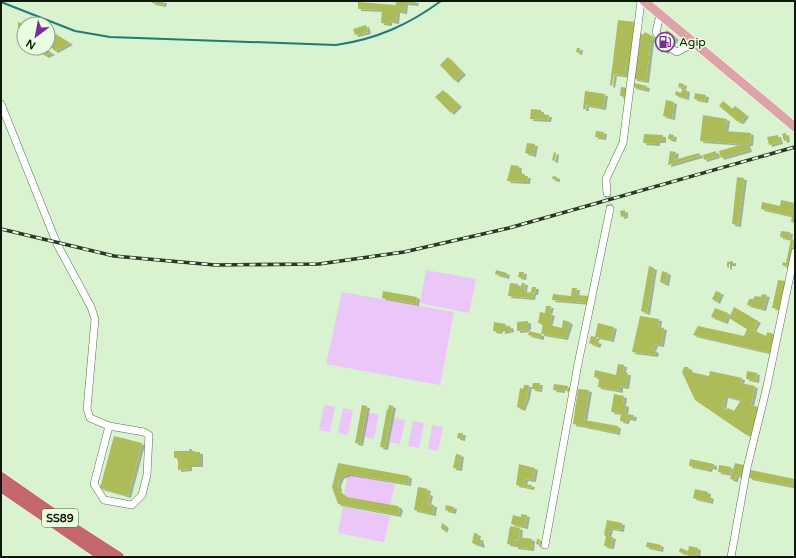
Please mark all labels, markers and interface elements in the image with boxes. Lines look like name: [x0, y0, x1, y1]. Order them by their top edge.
north arrow: [16, 16, 56, 56]
fuel station icon: Agip: [654, 31, 676, 53]
place label: Agip: [679, 35, 706, 49]
text: N: [24, 36, 38, 52]
road number: SS89: [42, 509, 78, 527]

